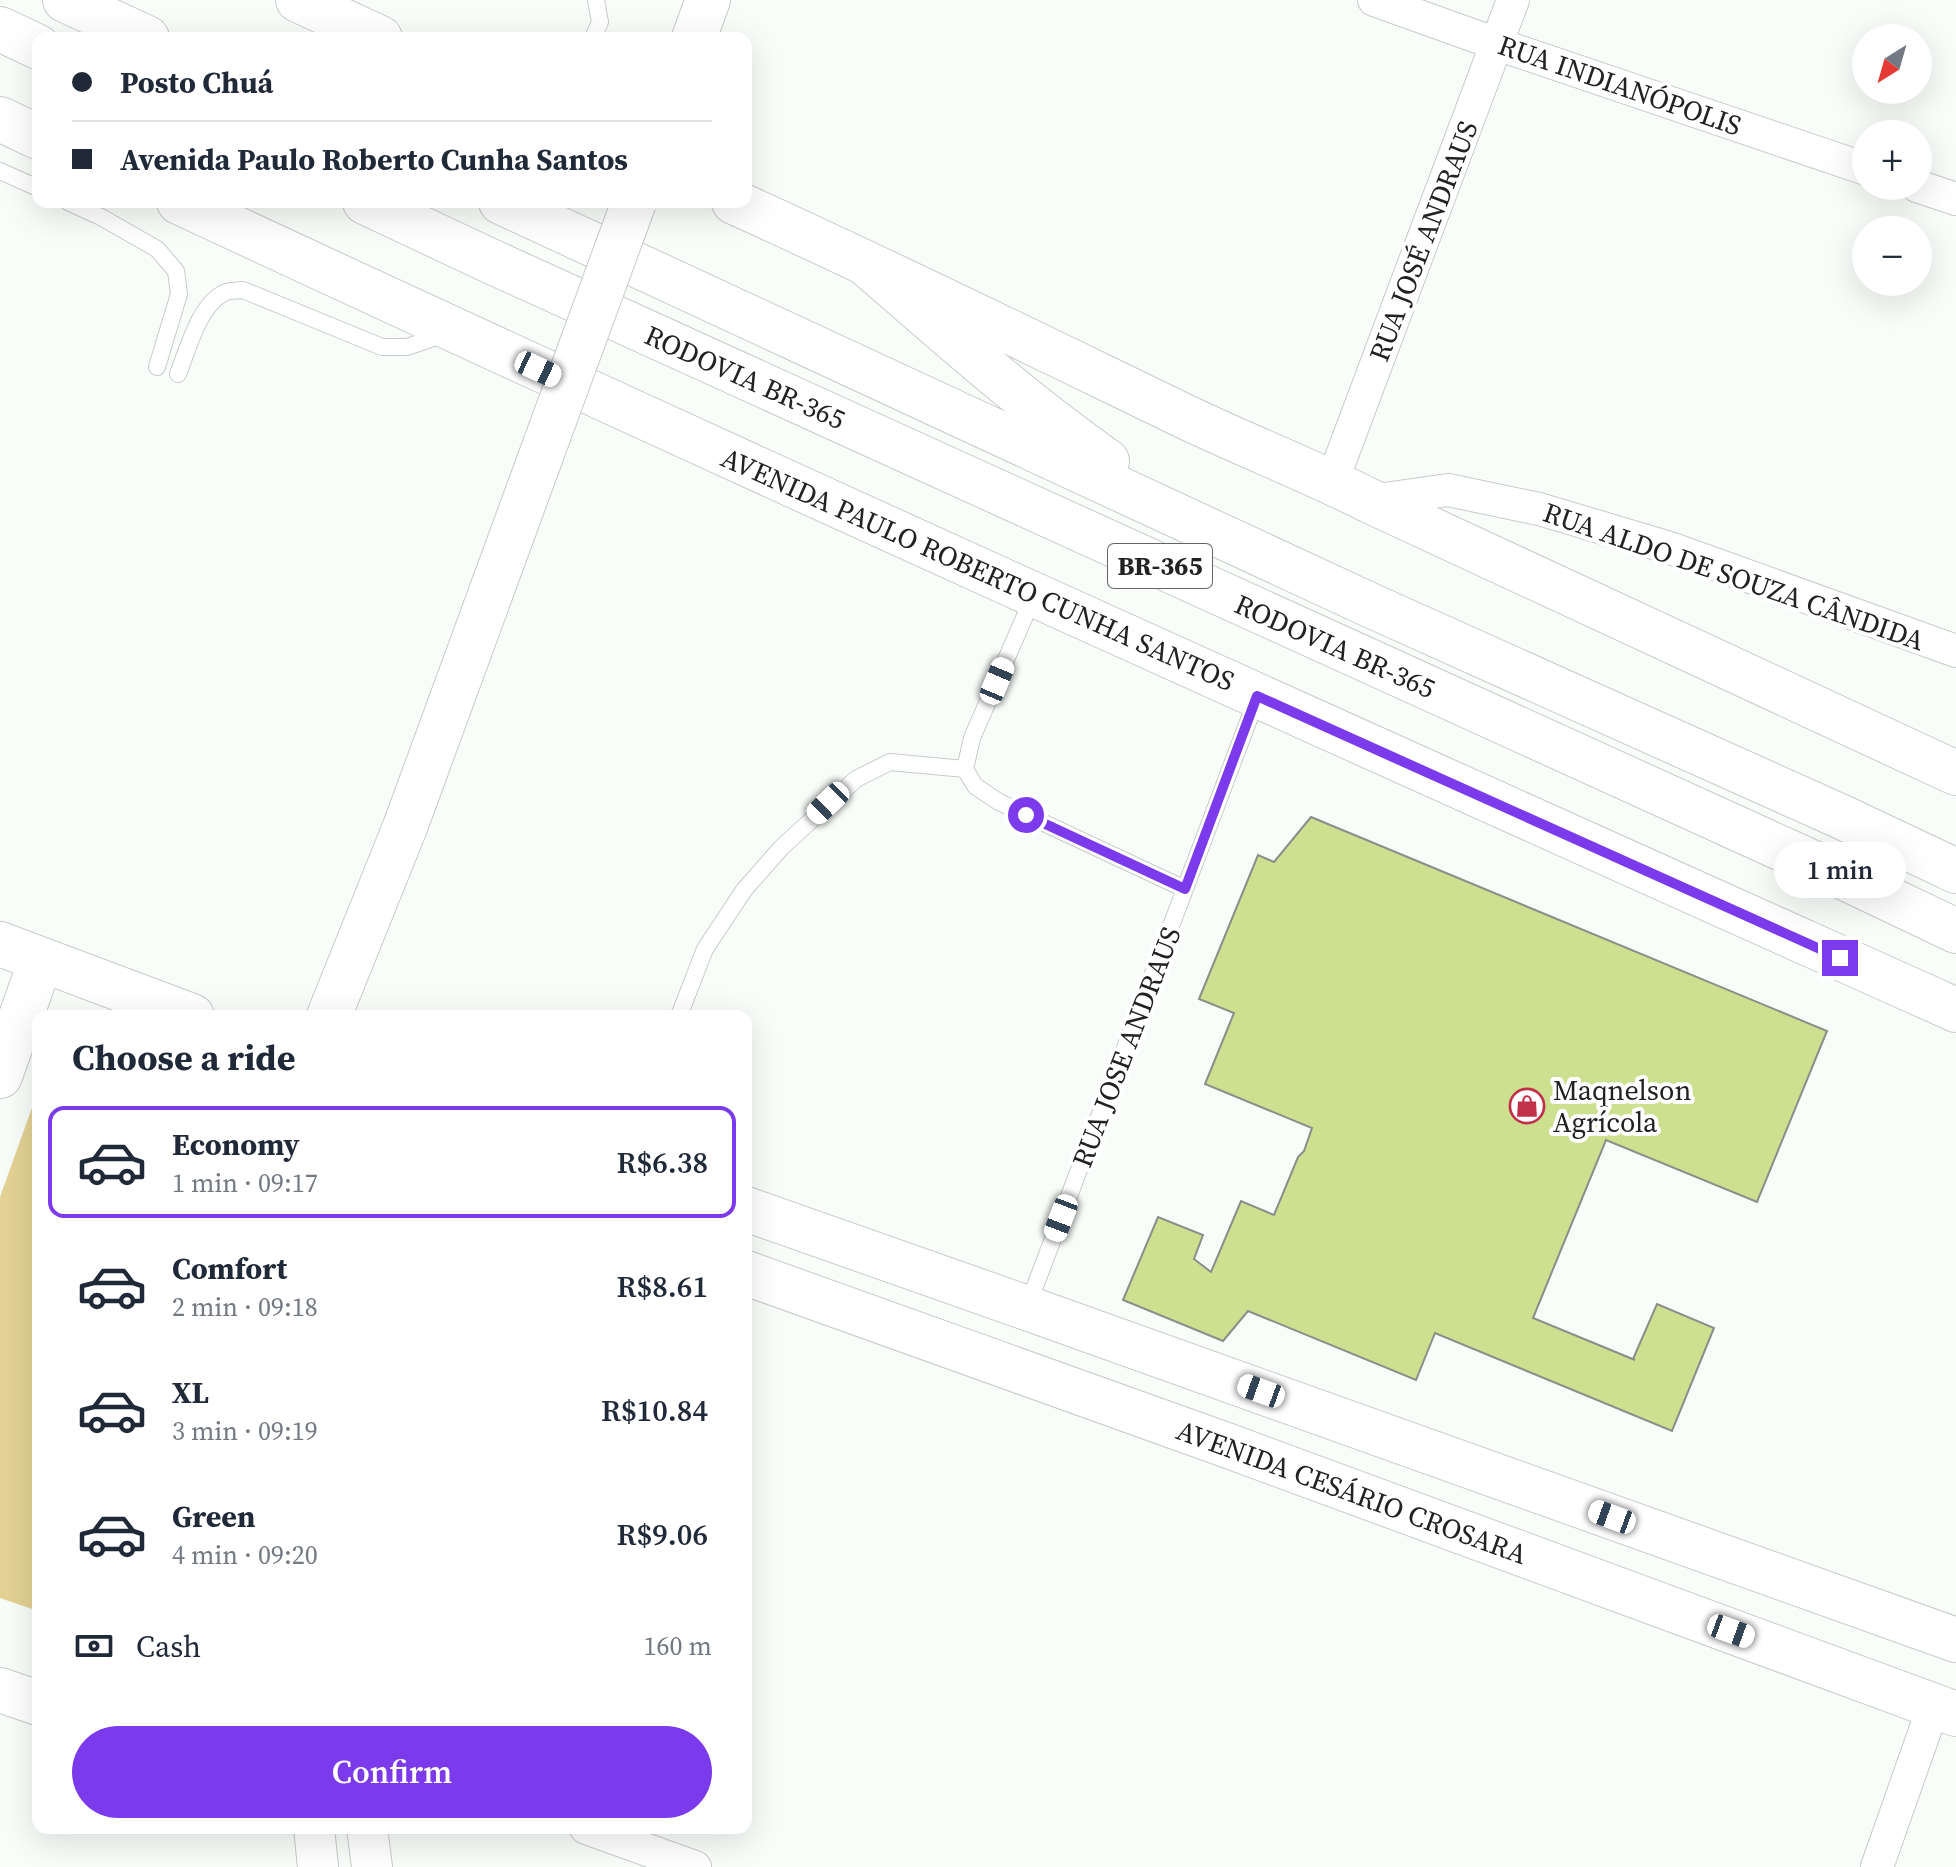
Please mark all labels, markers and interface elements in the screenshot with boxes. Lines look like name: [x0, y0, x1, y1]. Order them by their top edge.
north arrow: [1852, 24, 1932, 104]
map controls: [1852, 24, 1932, 296]
street label: RUA INDIANÓPOLIS: [1493, 26, 1747, 144]
text: Posto Chuá: [120, 62, 274, 103]
street label: RUA JOSÉ ANDRAUS: [1360, 115, 1486, 367]
button: +: [1852, 120, 1932, 200]
text: Avenida Paulo Roberto Cunha Santos: [120, 139, 628, 180]
button: −: [1852, 216, 1932, 296]
street label: RODOVIA BR-365: [639, 316, 851, 438]
car: [511, 348, 565, 390]
street label: AVENIDA PAULO ROBERTO CUNHA SANTOS: [715, 438, 1241, 700]
street label: RUA ALDO DE SOUZA CÂNDIDA: [1538, 493, 1930, 659]
road number: BR-365: [1108, 544, 1212, 588]
street label: RODOVIA BR-365: [1229, 585, 1441, 707]
car: [977, 654, 1017, 708]
car: [802, 778, 854, 828]
route start: [1008, 797, 1044, 833]
callout: 1 min: [1774, 842, 1906, 898]
text: 1 min: [1807, 852, 1873, 888]
street label: RUA JOSE ANDRAUS: [1063, 921, 1189, 1173]
route end: [1822, 940, 1858, 976]
text: Choose a ride: [72, 1033, 295, 1082]
place label: Maqnelson Agrícola: [1553, 1071, 1691, 1141]
shop icon: Maqnelson Agrícola: [1508, 1087, 1546, 1125]
text: Economy: [172, 1124, 300, 1165]
icon: car: [76, 1126, 148, 1198]
text: R$6.38: [617, 1142, 708, 1183]
text: 1 min · 09:17: [172, 1165, 318, 1201]
car: [1041, 1191, 1081, 1245]
text: Comfort: [172, 1248, 287, 1289]
icon: car: [76, 1250, 148, 1322]
text: R$8.61: [617, 1266, 708, 1307]
text: 2 min · 09:18: [172, 1289, 318, 1325]
text: XL: [172, 1372, 209, 1413]
car: [1234, 1372, 1288, 1410]
icon: car: [76, 1374, 148, 1446]
text: R$10.84: [601, 1390, 708, 1431]
street label: AVENIDA CESÁRIO CROSARA: [1172, 1411, 1533, 1573]
text: 3 min · 09:19: [172, 1413, 318, 1449]
text: Green: [172, 1496, 255, 1537]
icon: car: [76, 1498, 148, 1570]
car: [1585, 1498, 1639, 1536]
text: R$9.06: [617, 1514, 708, 1555]
text: 4 min · 09:20: [172, 1537, 318, 1573]
car: [1704, 1612, 1758, 1650]
icon: cash: [72, 1624, 116, 1668]
text: Cash: [136, 1626, 201, 1667]
text: 160 m: [644, 1628, 712, 1664]
button: Confirm: [72, 1726, 712, 1818]

